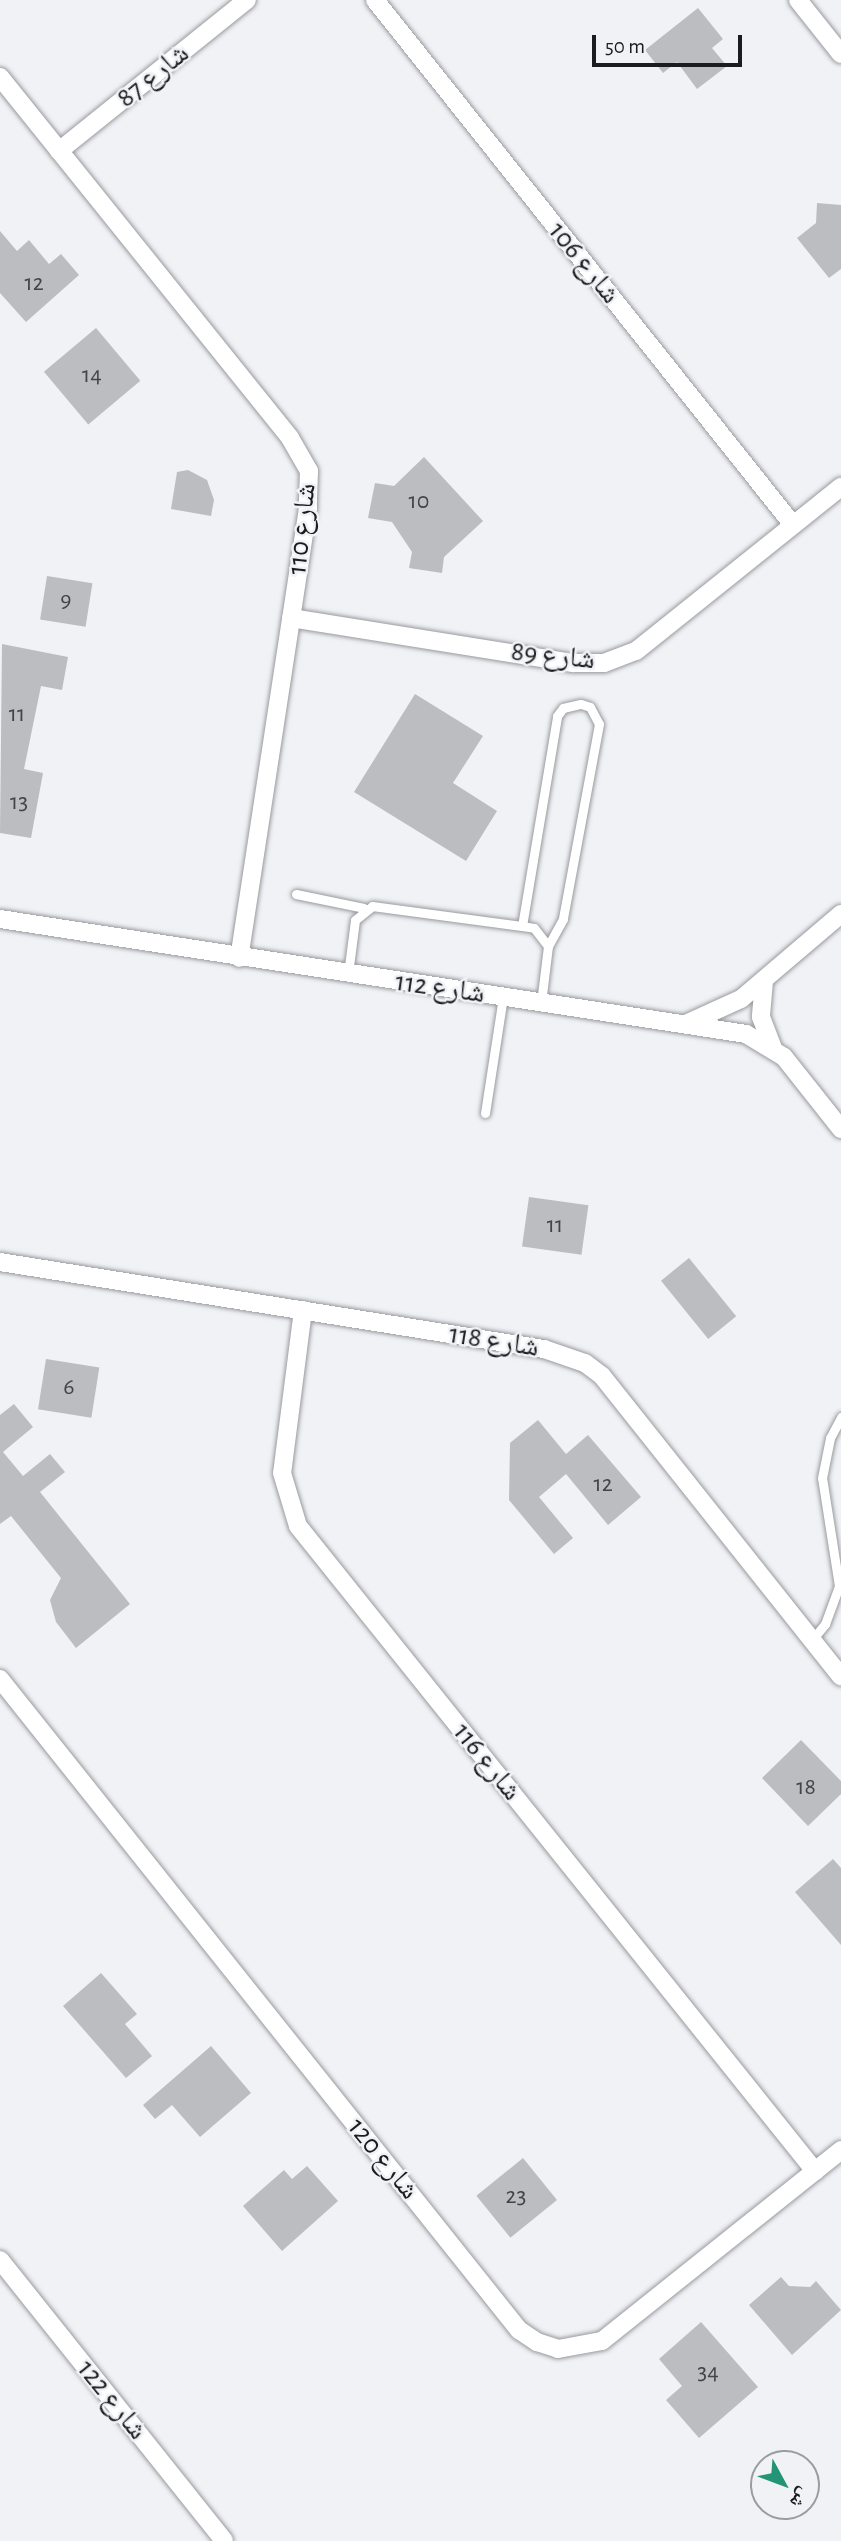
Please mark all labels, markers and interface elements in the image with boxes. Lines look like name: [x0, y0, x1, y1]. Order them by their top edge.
scale bar: [596, 21, 746, 65]
text: 50 m: [605, 36, 645, 57]
street label: شارع 87: [110, 37, 196, 115]
street label: شارع 106: [541, 215, 627, 311]
house number: 12: [24, 270, 44, 298]
house number: 14: [82, 362, 102, 390]
street label: شارع 110: [280, 482, 324, 576]
house number: 10: [409, 488, 429, 516]
house number: 9: [60, 587, 72, 615]
street label: شارع 89: [509, 635, 597, 677]
house number: 11: [9, 701, 25, 729]
house number: 13: [10, 789, 28, 817]
street label: شارع 112: [393, 965, 487, 1011]
house number: 11: [547, 1212, 563, 1240]
street label: شارع 118: [447, 1317, 541, 1365]
house number: 6: [63, 1374, 75, 1402]
house number: 12: [593, 1471, 613, 1499]
street label: شارع 116: [446, 1716, 528, 1808]
house number: 18: [796, 1774, 816, 1802]
street label: شارع 120: [340, 2112, 426, 2206]
house number: 23: [506, 2183, 526, 2211]
street label: شارع 122: [70, 2353, 154, 2447]
house number: 34: [697, 2359, 719, 2387]
north arrow: [750, 2450, 820, 2520]
text: ش: [786, 2484, 814, 2512]

